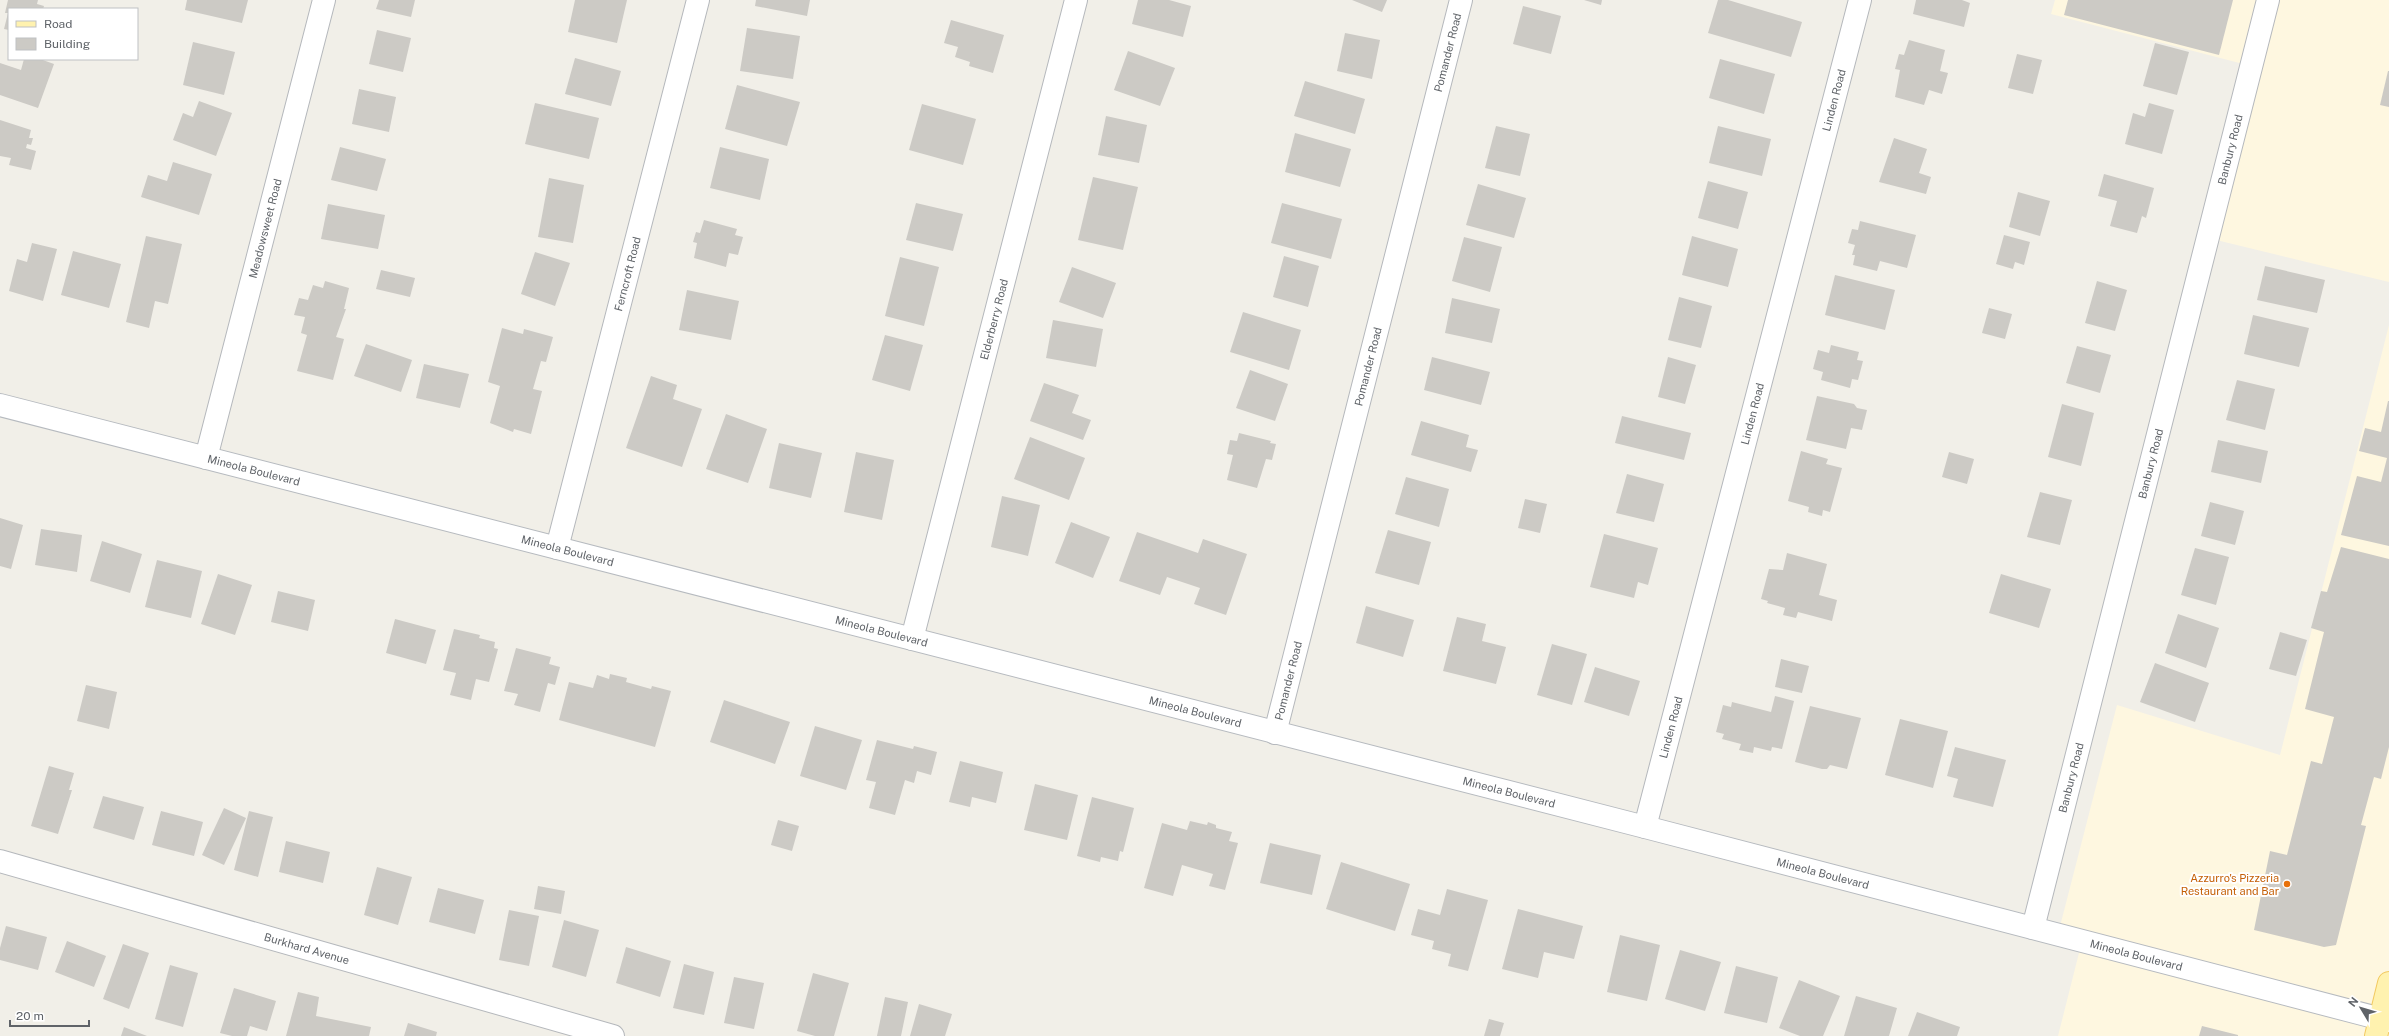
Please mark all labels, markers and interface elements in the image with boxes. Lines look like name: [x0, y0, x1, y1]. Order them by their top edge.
legend: [8, 8, 138, 60]
street label: Pomander Road: [1432, 12, 1463, 93]
text: Road: [44, 17, 72, 31]
text: Building: [44, 37, 90, 51]
street label: Linden Road: [1820, 68, 1848, 132]
street label: Banbury Road: [2215, 113, 2245, 186]
street label: Meadowsweet Road: [247, 177, 284, 280]
street label: Ferncroft Road: [612, 235, 643, 312]
street label: Elderberry Road: [978, 278, 1010, 361]
street label: Pomander Road: [1352, 326, 1384, 407]
street label: Linden Road: [1739, 382, 1766, 446]
street label: Banbury Road: [2136, 427, 2165, 500]
street label: Mineola Boulevard: [206, 452, 301, 488]
street label: Mineola Boulevard: [520, 533, 615, 568]
street label: Mineola Boulevard: [834, 614, 929, 649]
street label: Pomander Road: [1273, 640, 1304, 721]
street label: Mineola Boulevard: [1148, 694, 1243, 729]
street label: Linden Road: [1657, 695, 1685, 760]
street label: Banbury Road: [2056, 741, 2086, 814]
street label: Mineola Boulevard: [1462, 775, 1557, 810]
street label: Mineola Boulevard: [1775, 856, 1870, 891]
place label: Azzurro's Pizzeria Restaurant and Bar: [2181, 872, 2279, 897]
marker: Azzurro's Pizzeria Restaurant and Bar: [2282, 879, 2292, 889]
street label: Burkhard Avenue: [263, 931, 351, 966]
street label: Mineola Boulevard: [2089, 937, 2184, 973]
north arrow: [2341, 988, 2381, 1028]
text: N: [2346, 995, 2360, 1009]
scale bar: [10, 1002, 89, 1028]
text: 20 m: [16, 1009, 44, 1023]

